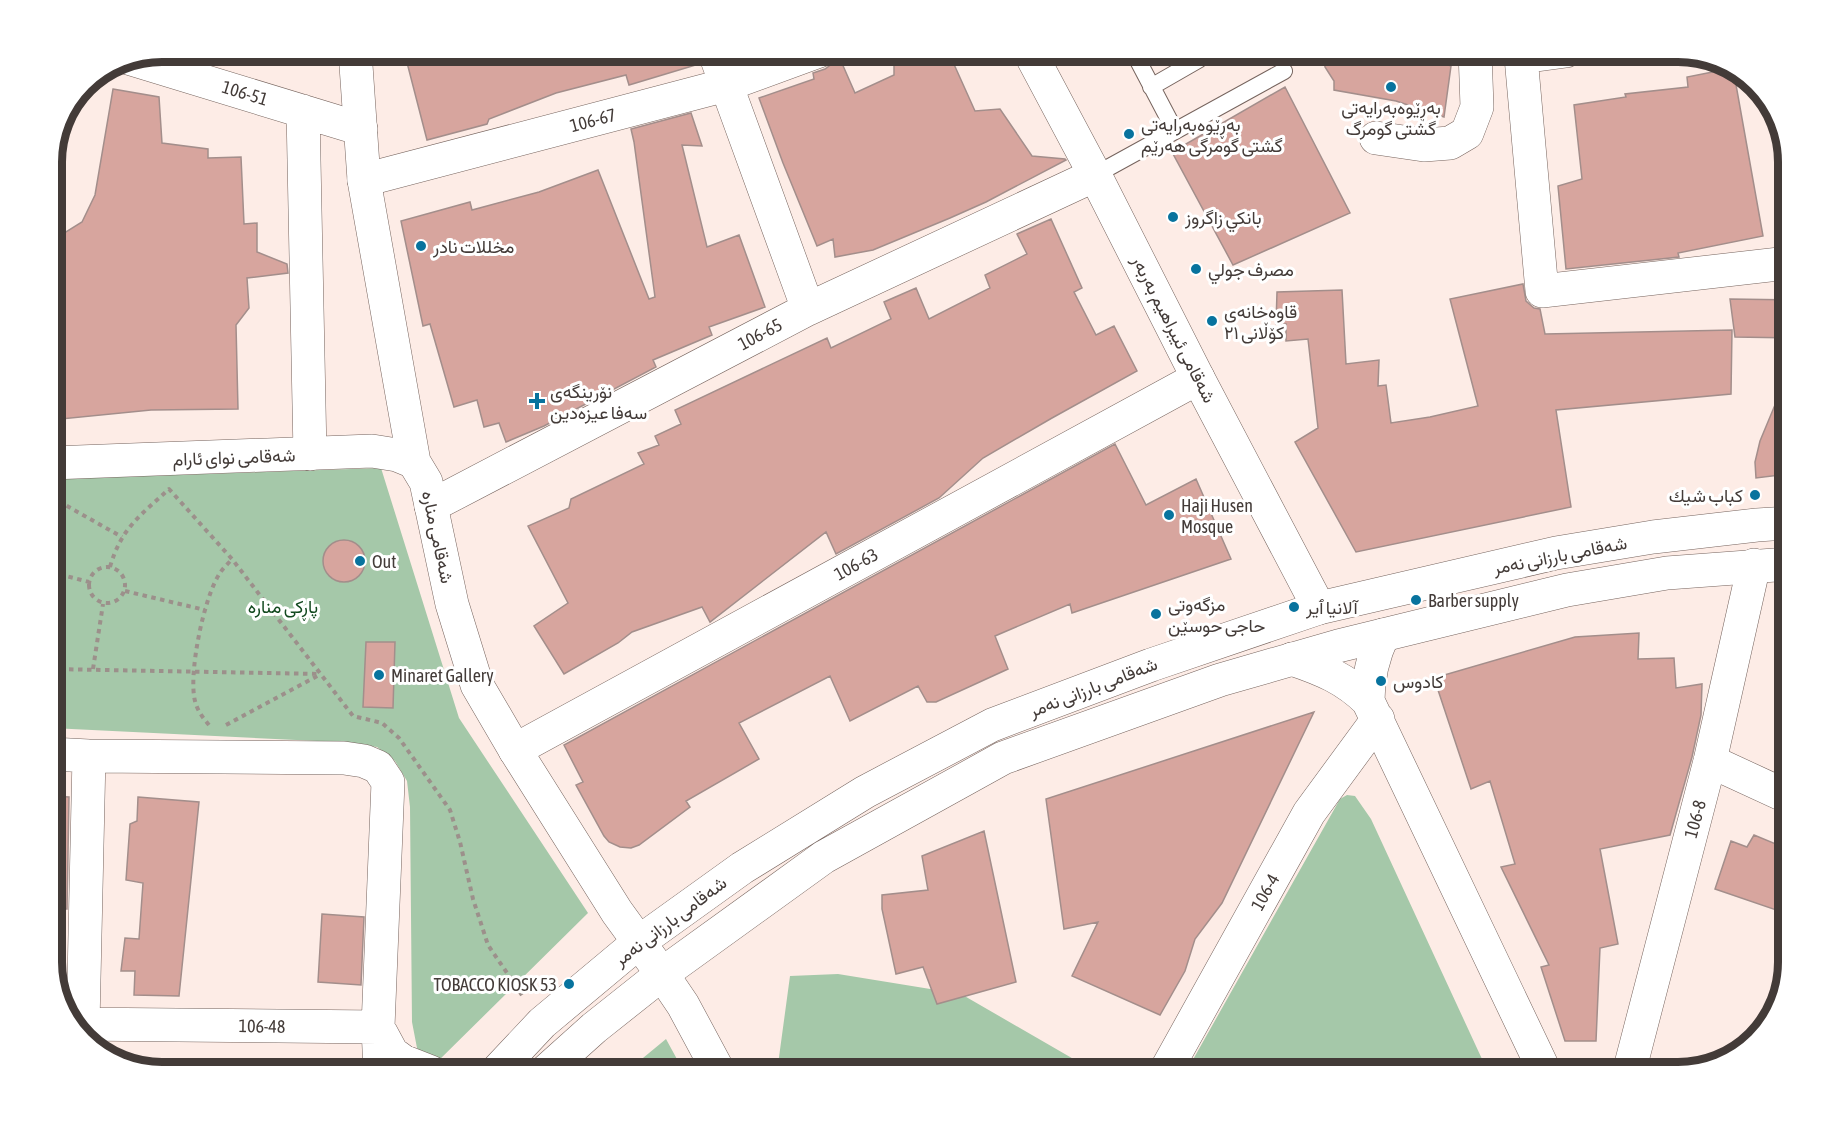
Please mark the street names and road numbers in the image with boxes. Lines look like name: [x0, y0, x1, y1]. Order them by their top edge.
street label: 106-51: [220, 76, 270, 110]
street label: 106-67: [568, 104, 618, 136]
street label: شەقامی ئیبراهیم بەربەر: [1125, 251, 1220, 407]
street label: 106-65: [734, 314, 786, 354]
street label: شەقامی نوای ئارام: [172, 444, 296, 472]
street label: شەقامی منارە: [417, 489, 458, 585]
street label: شەقامی بارزانی نەمر: [1490, 532, 1629, 579]
street label: 106-63: [830, 543, 882, 585]
street label: شەقامی بارزانی نەمر: [1025, 653, 1161, 722]
street label: 106-8: [1680, 798, 1710, 840]
street label: 106-4: [1247, 870, 1283, 914]
street label: شەقامی بارزانی نەمر: [609, 872, 731, 972]
street label: 106-48: [238, 1015, 286, 1037]

